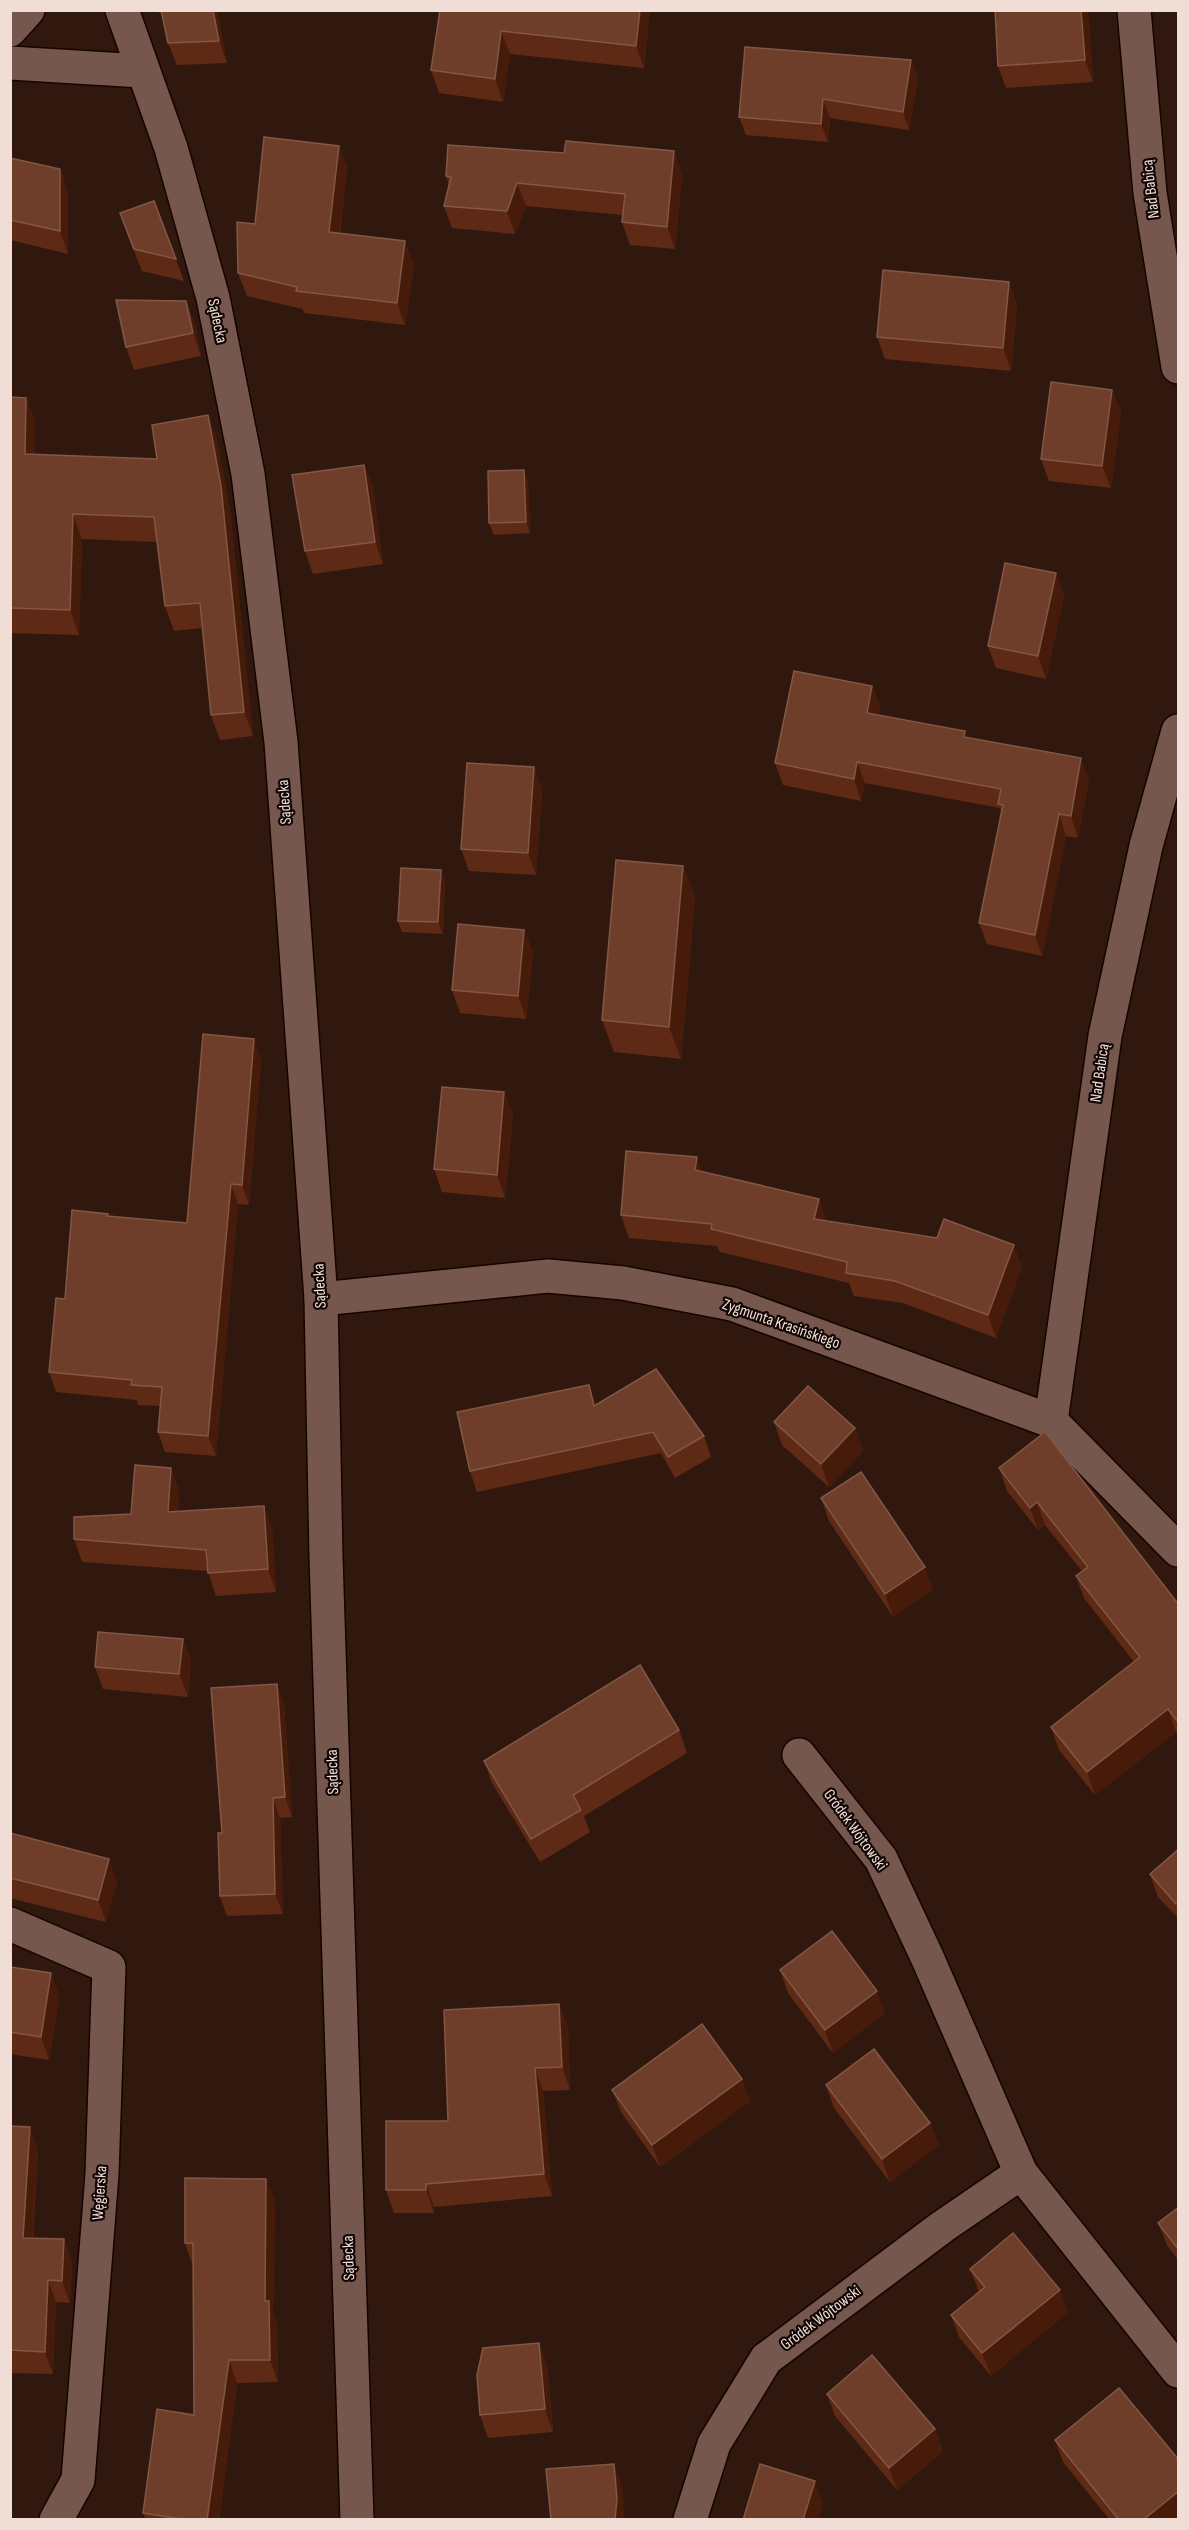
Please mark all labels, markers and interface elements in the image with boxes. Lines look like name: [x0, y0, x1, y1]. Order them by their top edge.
street label: Nad Babicą: [1138, 159, 1164, 219]
street label: Sądecka: [203, 297, 231, 345]
street label: Sądecka: [274, 779, 296, 825]
street label: Nad Babicą: [1086, 1043, 1114, 1103]
street label: Sądecka: [309, 1263, 331, 1309]
street label: Zygmunta Krasińskiego: [720, 1295, 842, 1353]
street label: Sądecka: [323, 1749, 343, 1795]
street label: Gródek Wójtowski: [819, 1786, 891, 1874]
street label: Węgierska: [89, 2165, 111, 2221]
street label: Sądecka: [339, 2235, 359, 2281]
street label: Gródek Wójtowski: [777, 2282, 865, 2354]

